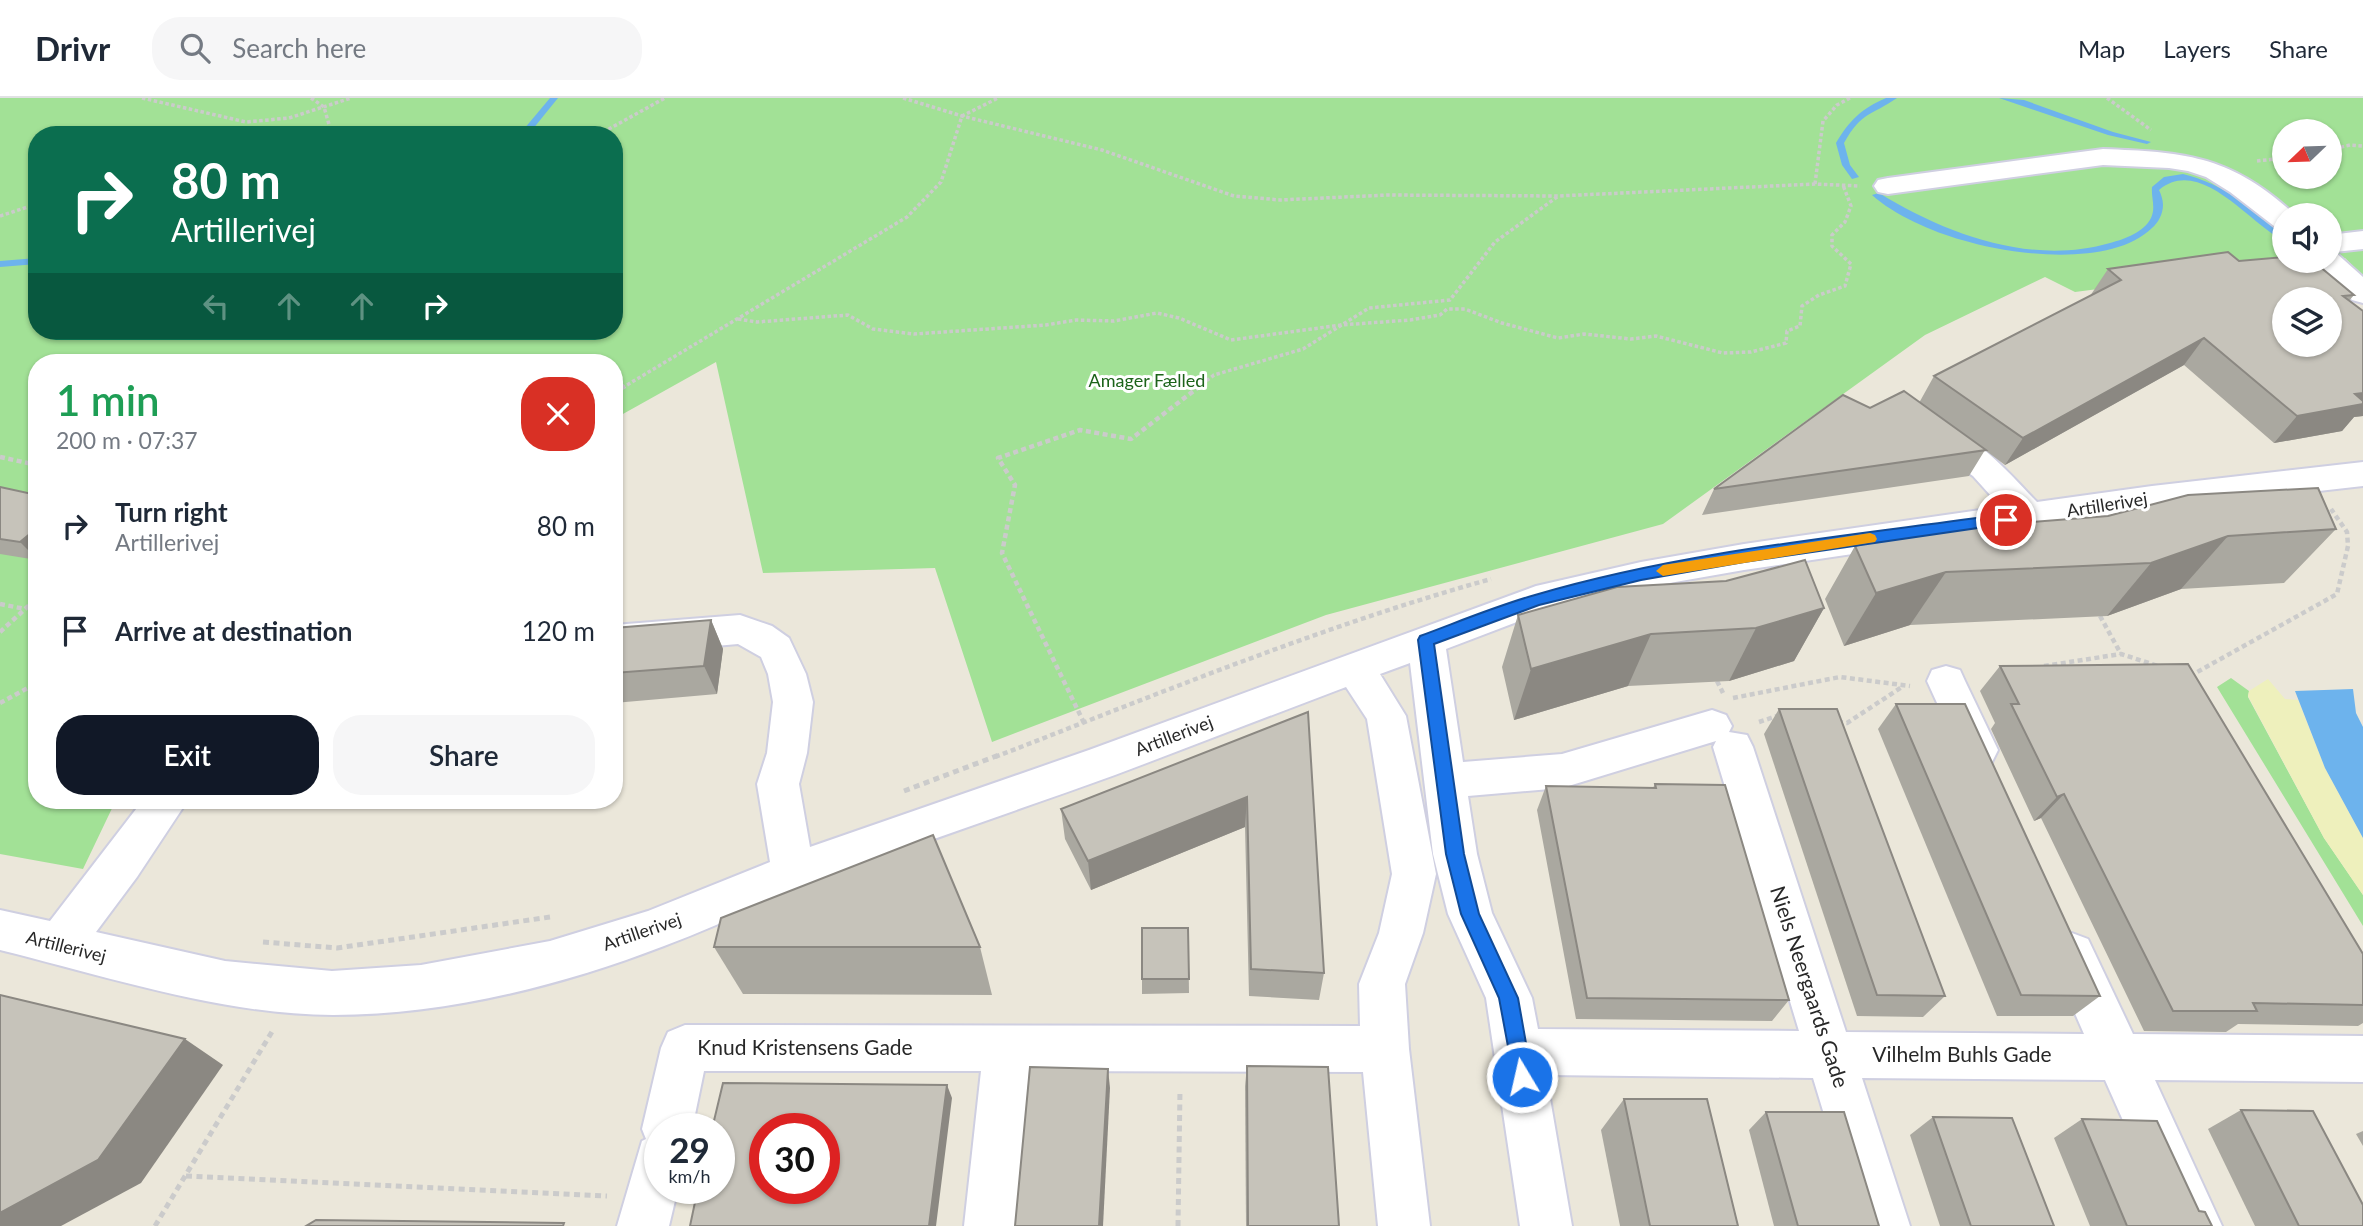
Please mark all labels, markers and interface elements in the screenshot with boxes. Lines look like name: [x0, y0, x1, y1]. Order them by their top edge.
search box: [152, 17, 642, 80]
text: Drivr: [35, 28, 110, 68]
icon: search: [176, 29, 214, 67]
text: Search here: [232, 32, 366, 64]
text: Map: [2078, 34, 2125, 63]
text: Layers: [2163, 34, 2231, 63]
text: Share: [2269, 34, 2328, 63]
north arrow: [2272, 119, 2342, 189]
map controls: [2272, 119, 2342, 357]
text: 80 m: [171, 151, 281, 209]
icon: right: [56, 154, 147, 245]
button: sound: [2272, 203, 2342, 273]
text: Artillerivej: [171, 210, 316, 249]
icon: left: [197, 287, 235, 325]
icon: ahead: [270, 287, 308, 325]
icon: ahead: [343, 287, 381, 325]
icon: right: [416, 287, 454, 325]
button: layers: [2272, 287, 2342, 357]
park label: Amager Fælled: [1089, 369, 1205, 391]
text: 1 min: [56, 375, 160, 425]
button: close: [521, 377, 595, 451]
text: 200 m · 07:37: [56, 426, 198, 454]
street label: Artillerivej: [2065, 487, 2149, 521]
pin: [1976, 490, 2036, 550]
text: Turn right: [115, 496, 228, 528]
icon: arrive: [1987, 501, 2025, 539]
icon: right: [56, 507, 94, 545]
text: 80 m: [537, 510, 595, 542]
text: Artillerivej: [115, 528, 219, 556]
icon: arrive: [56, 612, 94, 650]
text: Arrive at destination: [115, 615, 352, 647]
text: 120 m: [522, 615, 595, 647]
street label: Artillerivej: [1132, 710, 1216, 760]
button: Exit: [56, 715, 319, 795]
button: Share: [333, 715, 595, 795]
street label: Niels Neergaards Gade: [1766, 883, 1855, 1091]
street label: Artillerivej: [600, 907, 684, 955]
street label: Artillerivej: [24, 925, 108, 967]
street label: Knud Kristensens Gade: [697, 1034, 913, 1059]
position arrow: [1485, 1040, 1559, 1114]
street label: Vilhelm Buhls Gade: [1872, 1041, 2052, 1066]
speed limit sign: 30: [749, 1113, 840, 1204]
text: 29: [669, 1128, 710, 1170]
text: km/h: [668, 1165, 711, 1187]

